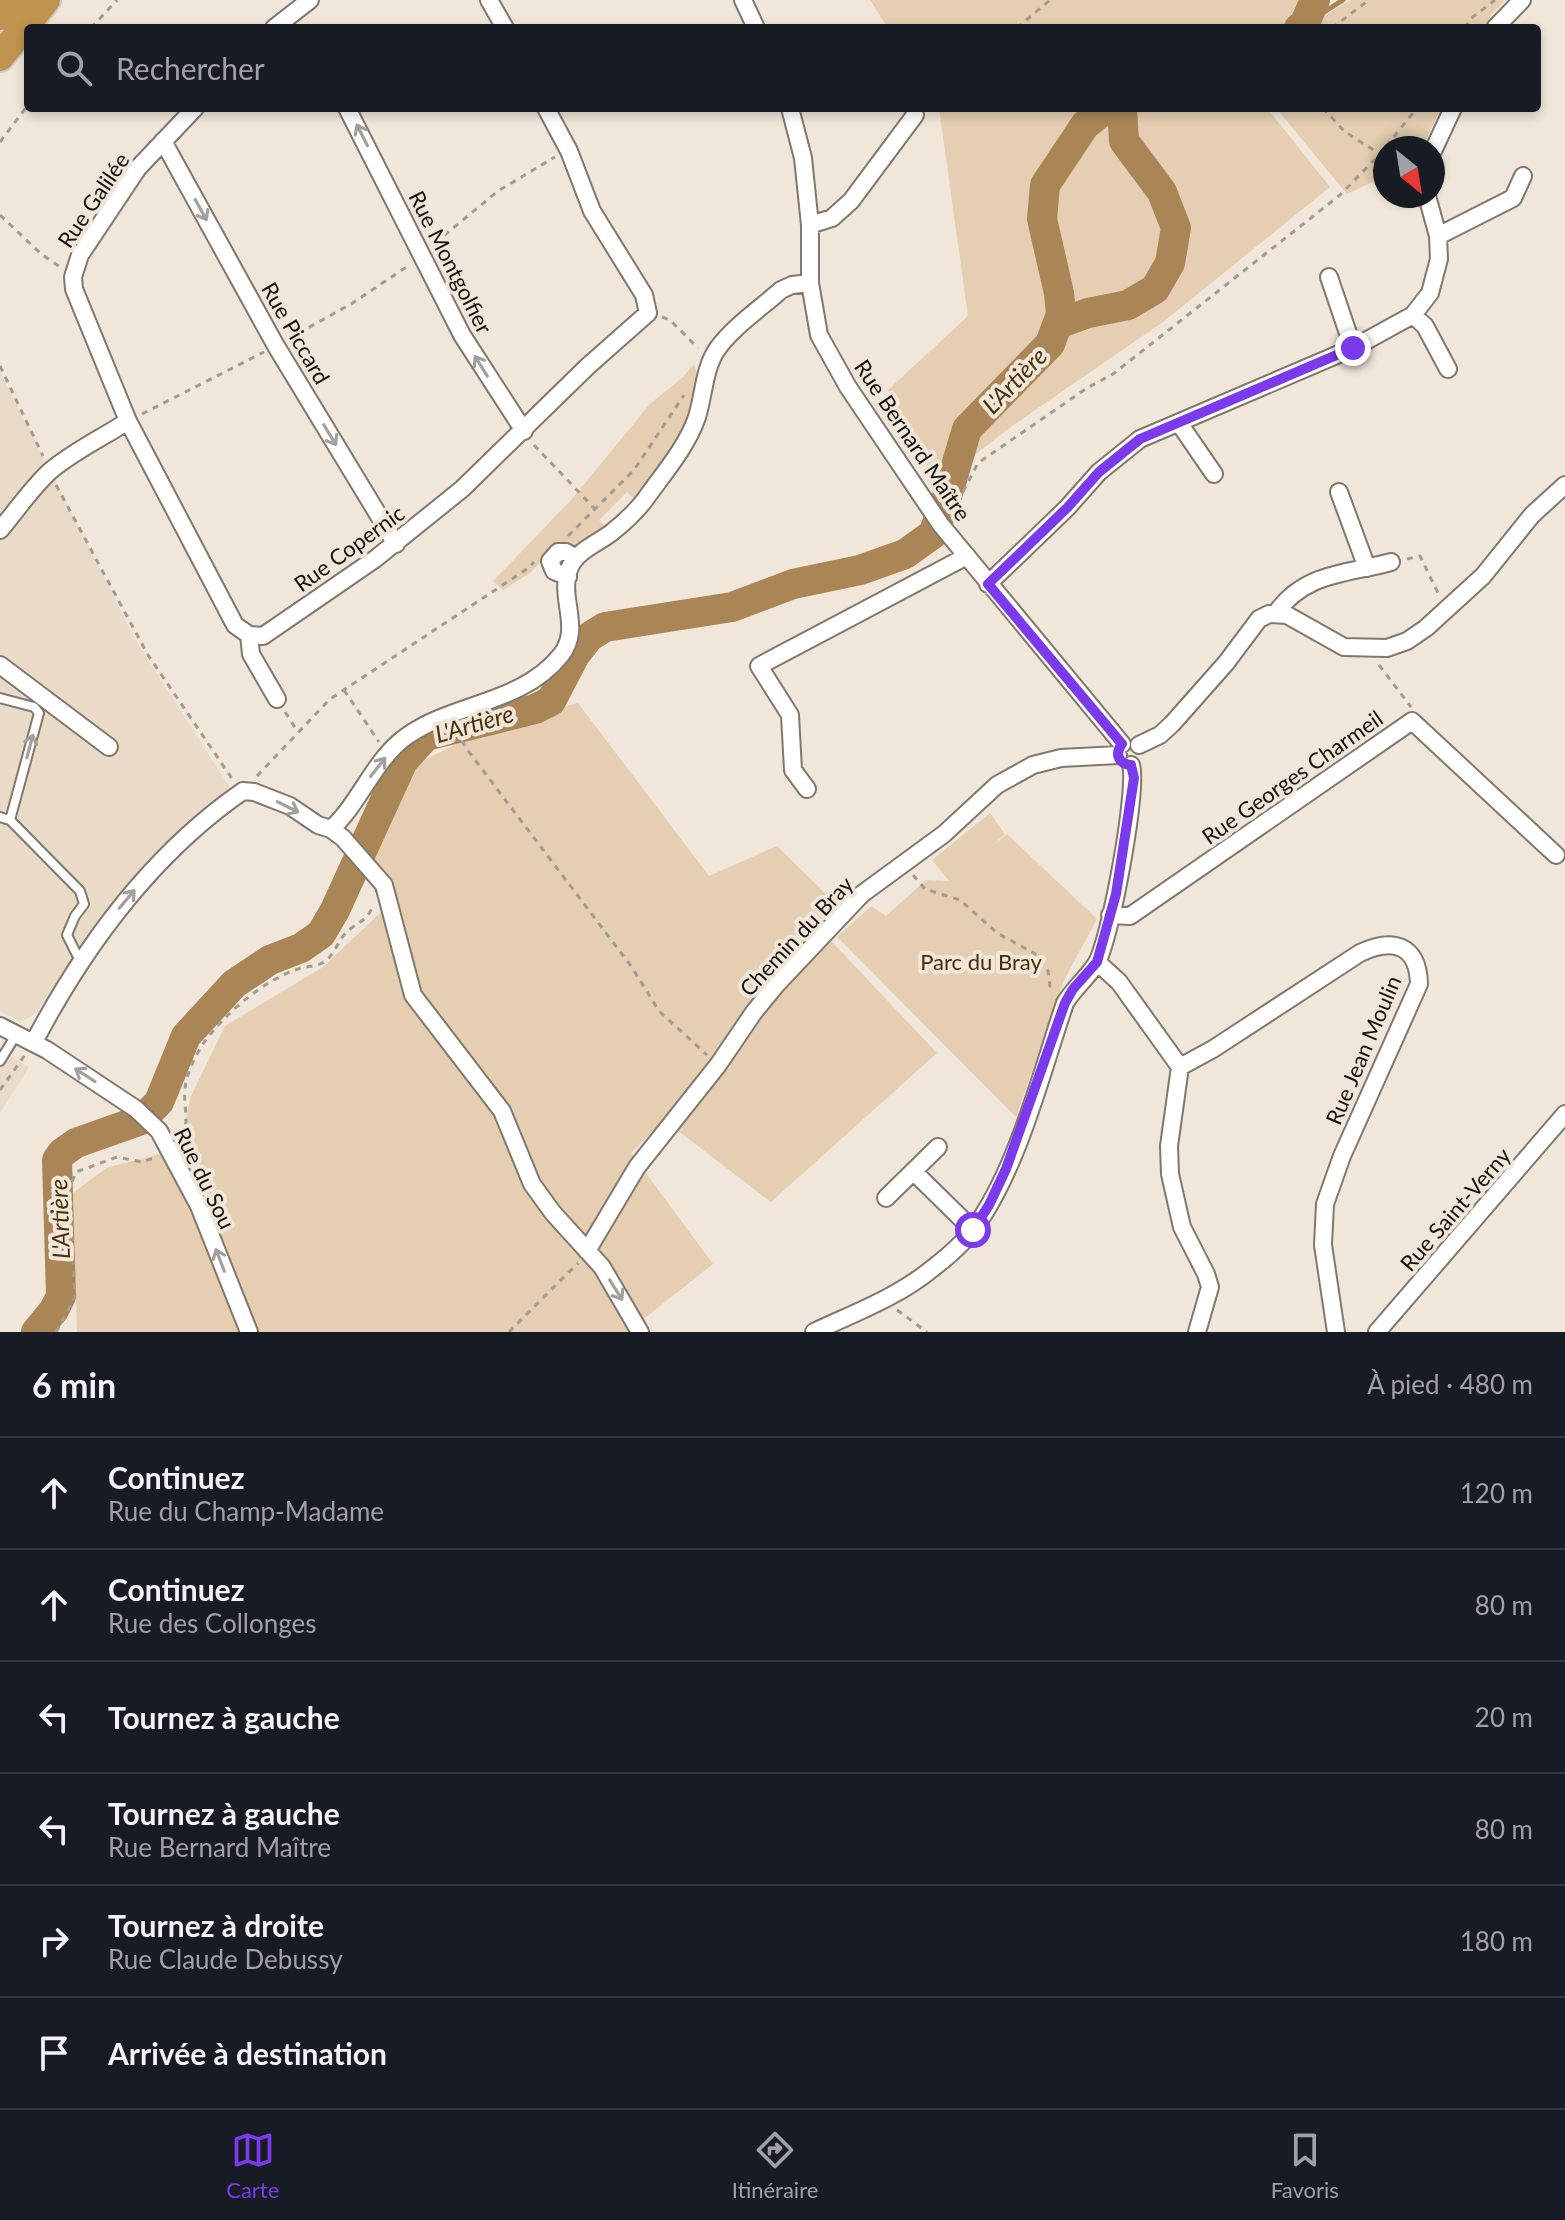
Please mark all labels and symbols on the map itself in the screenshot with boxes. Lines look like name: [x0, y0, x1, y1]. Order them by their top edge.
one-way arrow: [354, 124, 370, 148]
north arrow: [1373, 136, 1445, 208]
street label: Rue Galilée: [51, 147, 135, 253]
street label: Rue Montgolfier: [403, 186, 499, 338]
one-way arrow: [194, 197, 209, 221]
street label: Rue Piccard: [256, 277, 336, 389]
route end: [1335, 330, 1371, 366]
water label: L'Artière: [976, 341, 1052, 419]
street label: Rue Bernard Maître: [849, 354, 977, 526]
one-way arrow: [473, 356, 489, 378]
one-way arrow: [323, 423, 339, 446]
street label: Rue Copernic: [289, 499, 409, 597]
water label: L'Artière: [431, 698, 517, 748]
street label: Rue Georges Charmeil: [1196, 704, 1388, 850]
one-way arrow: [23, 733, 38, 759]
one-way arrow: [369, 757, 387, 778]
one-way arrow: [276, 800, 300, 815]
street label: Chemin du Bray: [734, 870, 859, 1001]
one-way arrow: [118, 889, 136, 909]
park label: Parc du Bray: [920, 948, 1042, 975]
street label: Rue Jean Moulin: [1319, 971, 1407, 1129]
one-way arrow: [74, 1067, 97, 1083]
street label: Rue du Sou: [169, 1123, 241, 1233]
street label: Rue Saint-Verny: [1394, 1141, 1516, 1276]
water label: L'Artière: [43, 1178, 75, 1260]
route start: [955, 1212, 991, 1248]
one-way arrow: [211, 1248, 226, 1273]
one-way arrow: [608, 1278, 624, 1301]

